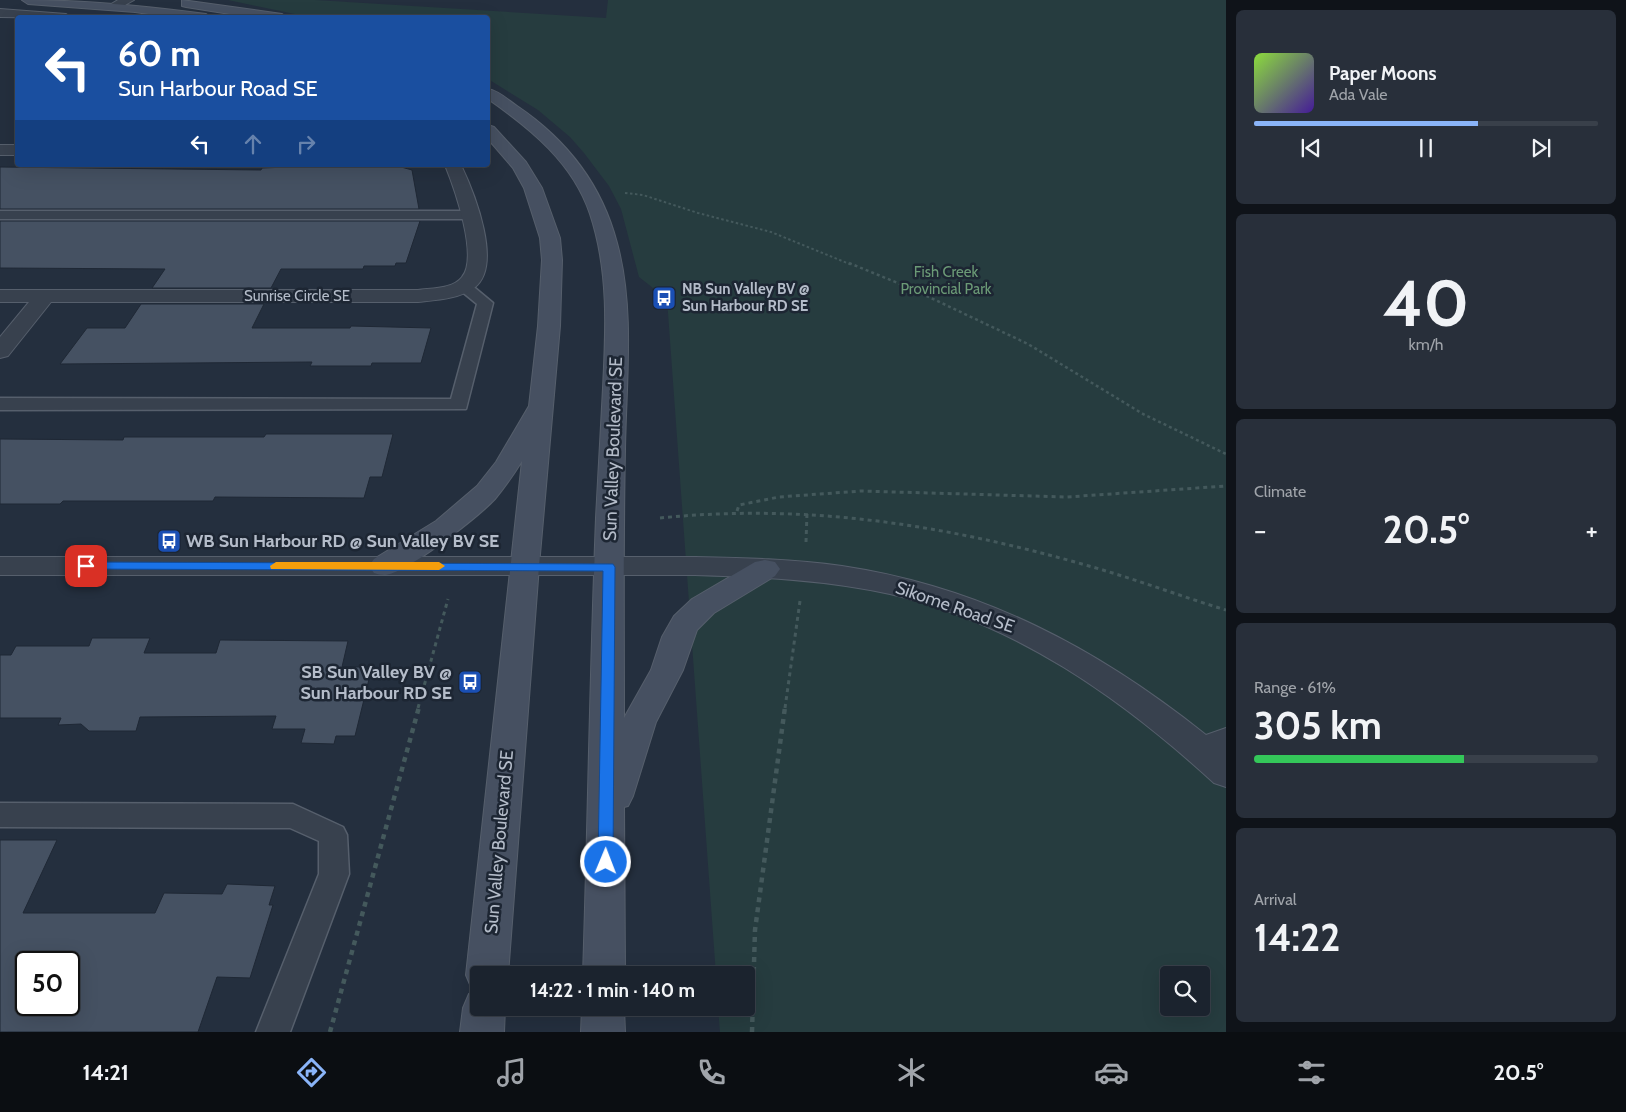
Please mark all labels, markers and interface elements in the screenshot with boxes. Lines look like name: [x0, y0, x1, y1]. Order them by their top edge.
text: 60 m: [118, 32, 201, 75]
icon: left: [35, 35, 100, 100]
text: Paper Moons: [1329, 62, 1437, 85]
text: Sun Harbour Road SE: [118, 75, 318, 102]
text: Ada Vale: [1329, 85, 1388, 104]
icon: left: [186, 130, 214, 158]
icon: ahead: [239, 130, 267, 158]
icon: right: [292, 130, 320, 158]
icon: previous: [1297, 134, 1325, 162]
icon: pause: [1412, 134, 1440, 162]
icon: next: [1527, 134, 1555, 162]
park label: Fish Creek Provincial Park: [900, 263, 992, 298]
text: 40: [1383, 263, 1469, 342]
place label: NB Sun Valley BV @ Sun Harbour RD SE: [682, 280, 810, 315]
bus stop icon: NB Sun Valley BV @ Sun Harbour RD SE: [651, 285, 677, 311]
street label: Sunrise Circle SE: [244, 287, 350, 305]
text: km/h: [1408, 335, 1444, 354]
street label: Sun Valley Boulevard SE: [599, 357, 627, 541]
text: Climate: [1254, 482, 1306, 501]
text: 20.5°: [1383, 506, 1469, 553]
text: −: [1254, 513, 1266, 547]
text: +: [1586, 513, 1598, 547]
bus stop icon: WB Sun Harbour RD @ Sun Valley BV SE: [156, 528, 182, 554]
place label: WB Sun Harbour RD @ Sun Valley BV SE: [186, 530, 499, 552]
pin: [65, 545, 107, 587]
icon: arrive: [72, 552, 100, 580]
street label: Sikome Road SE: [893, 576, 1017, 638]
place label: SB Sun Valley BV @ Sun Harbour RD SE: [300, 661, 452, 704]
bus stop icon: SB Sun Valley BV @ Sun Harbour RD SE: [457, 669, 483, 695]
text: Range · 61%: [1254, 678, 1336, 697]
text: 305 km: [1254, 702, 1382, 749]
street label: Sun Valley Boulevard SE: [480, 749, 518, 935]
position arrow: [579, 835, 631, 887]
text: Arrival: [1254, 890, 1297, 909]
text: 14:22: [1254, 914, 1340, 961]
speed limit sign: 50: [15, 951, 80, 1016]
map controls: [1160, 966, 1210, 1016]
button: search: [1160, 966, 1210, 1016]
text: 14:22 · 1 min · 140 m: [530, 979, 695, 1002]
icon: directions: [294, 1055, 329, 1090]
icon: music: [494, 1055, 529, 1090]
icon: phone: [694, 1055, 729, 1090]
icon: climate: [894, 1055, 929, 1090]
icon: car: [1094, 1055, 1129, 1090]
icon: filters: [1294, 1055, 1329, 1090]
text: 14:21: [82, 1059, 129, 1086]
text: 20.5°: [1493, 1059, 1543, 1086]

